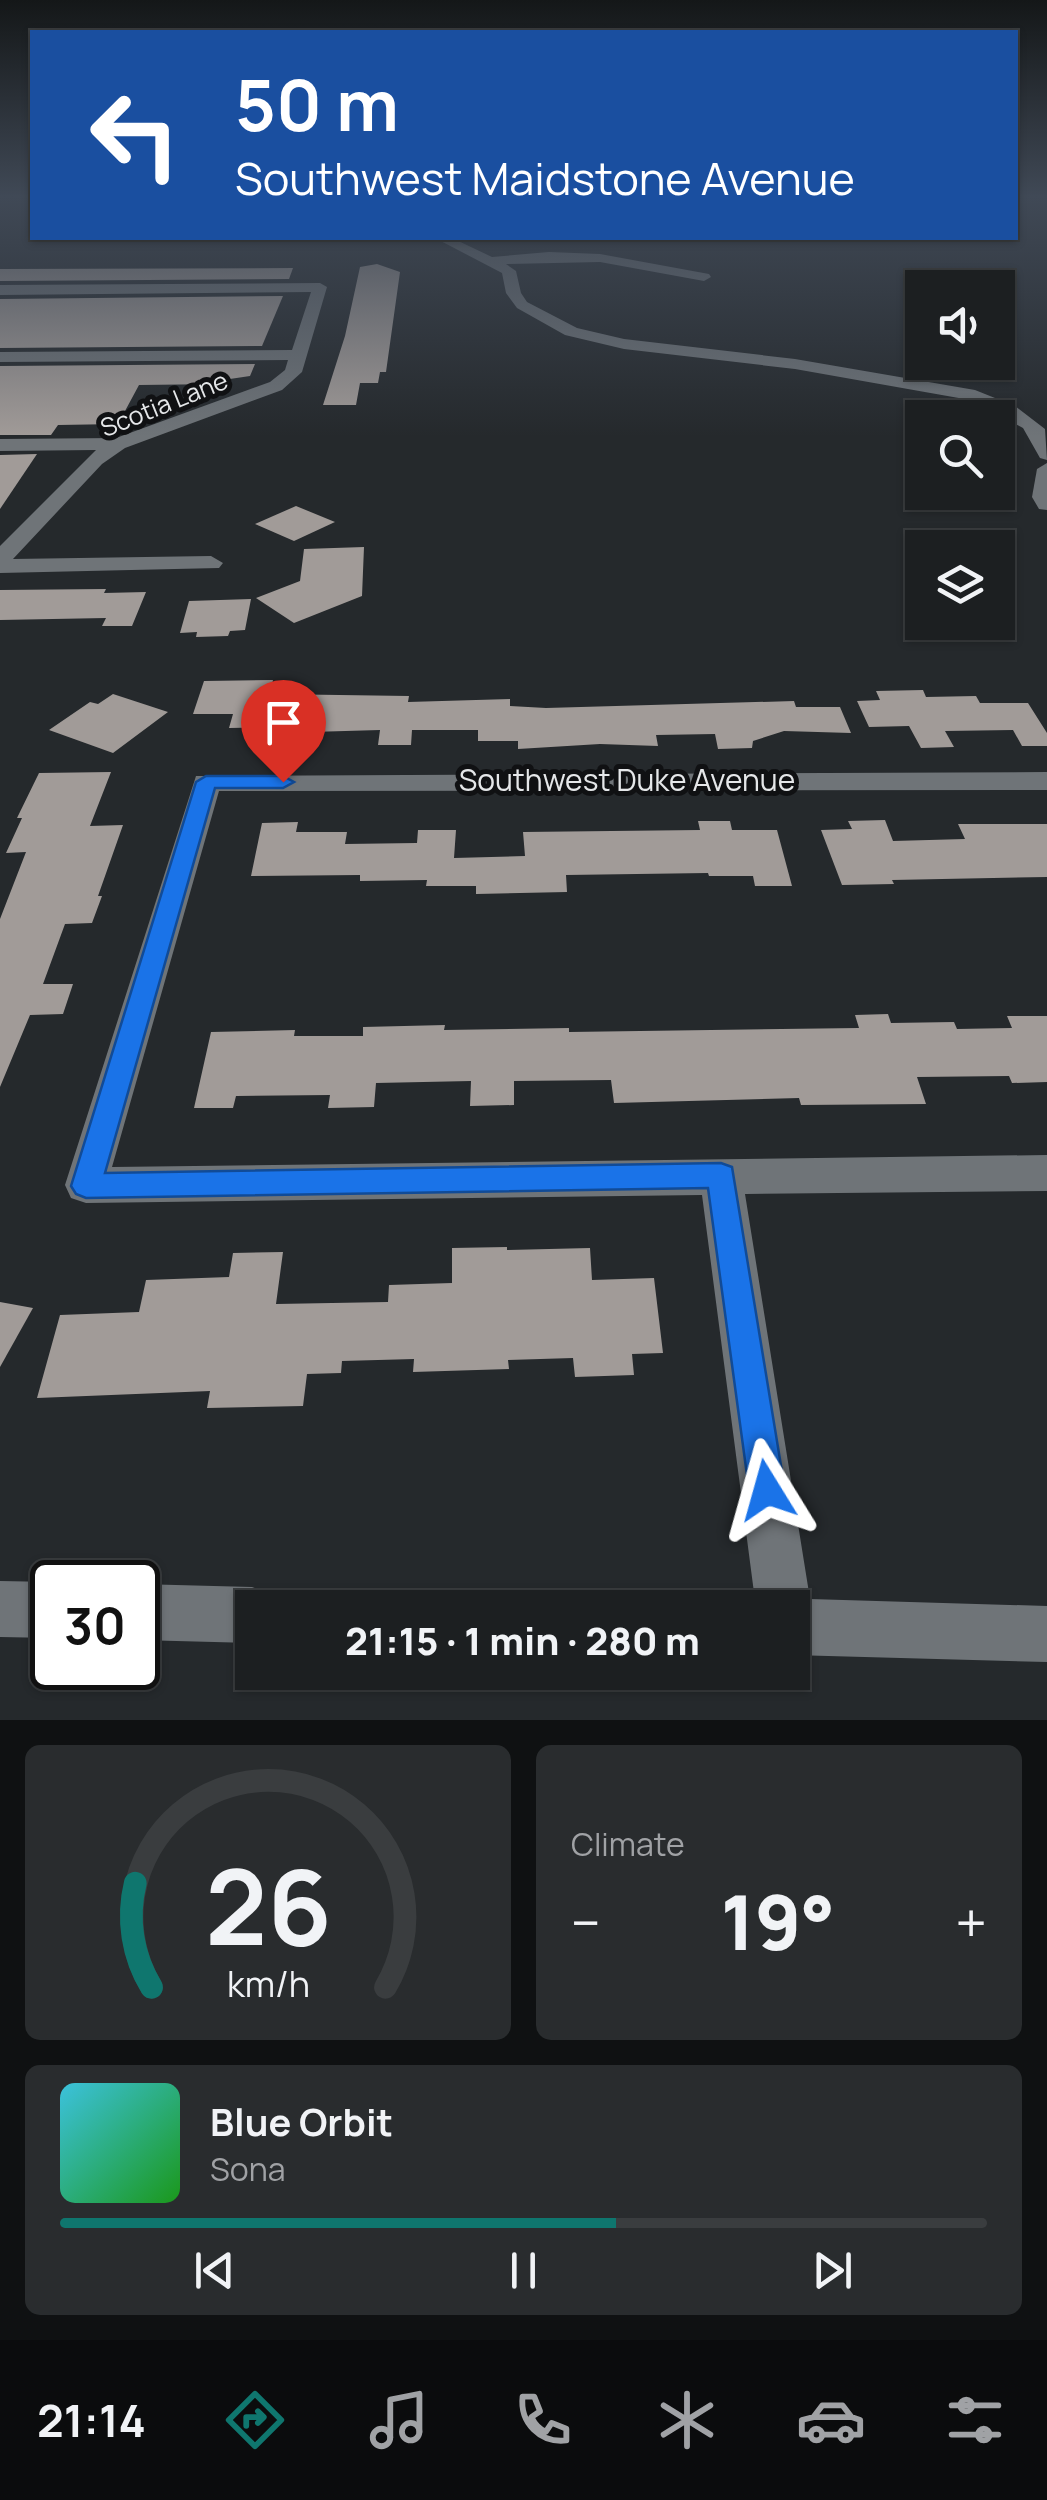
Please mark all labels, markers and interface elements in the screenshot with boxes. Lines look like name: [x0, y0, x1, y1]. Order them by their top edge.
text: 50 m: [235, 56, 399, 152]
icon: left: [70, 70, 200, 200]
text: Southwest Maidstone Avenue: [235, 147, 855, 209]
map controls: [905, 270, 1015, 640]
button: sound: [905, 270, 1015, 380]
street label: Scotia Lane: [95, 362, 233, 445]
button: search: [905, 400, 1015, 510]
button: layers: [905, 530, 1015, 640]
pin: [241, 680, 326, 783]
icon: arrive: [256, 695, 311, 750]
street label: Southwest Duke Avenue: [459, 759, 795, 800]
position arrow: [715, 1438, 819, 1542]
speed limit sign: 30: [30, 1560, 160, 1690]
text: 21:15 · 1 min · 280 m: [345, 1614, 700, 1666]
text: Climate: [571, 1822, 685, 1866]
text: 26: [205, 1834, 331, 1976]
text: 19°: [721, 1870, 835, 1973]
text: −: [571, 1884, 601, 1960]
text: +: [955, 1884, 987, 1960]
text: km/h: [226, 1959, 310, 2008]
text: Blue Orbit: [210, 2095, 393, 2147]
text: Sona: [210, 2147, 285, 2191]
icon: previous: [187, 2243, 242, 2298]
icon: pause: [496, 2243, 551, 2298]
icon: next: [805, 2243, 860, 2298]
icon: directions: [220, 2385, 290, 2455]
icon: music: [364, 2385, 434, 2455]
icon: phone: [508, 2385, 578, 2455]
icon: climate: [652, 2385, 722, 2455]
icon: car: [796, 2385, 866, 2455]
icon: filters: [940, 2385, 1010, 2455]
text: 21:14: [37, 2389, 146, 2451]

